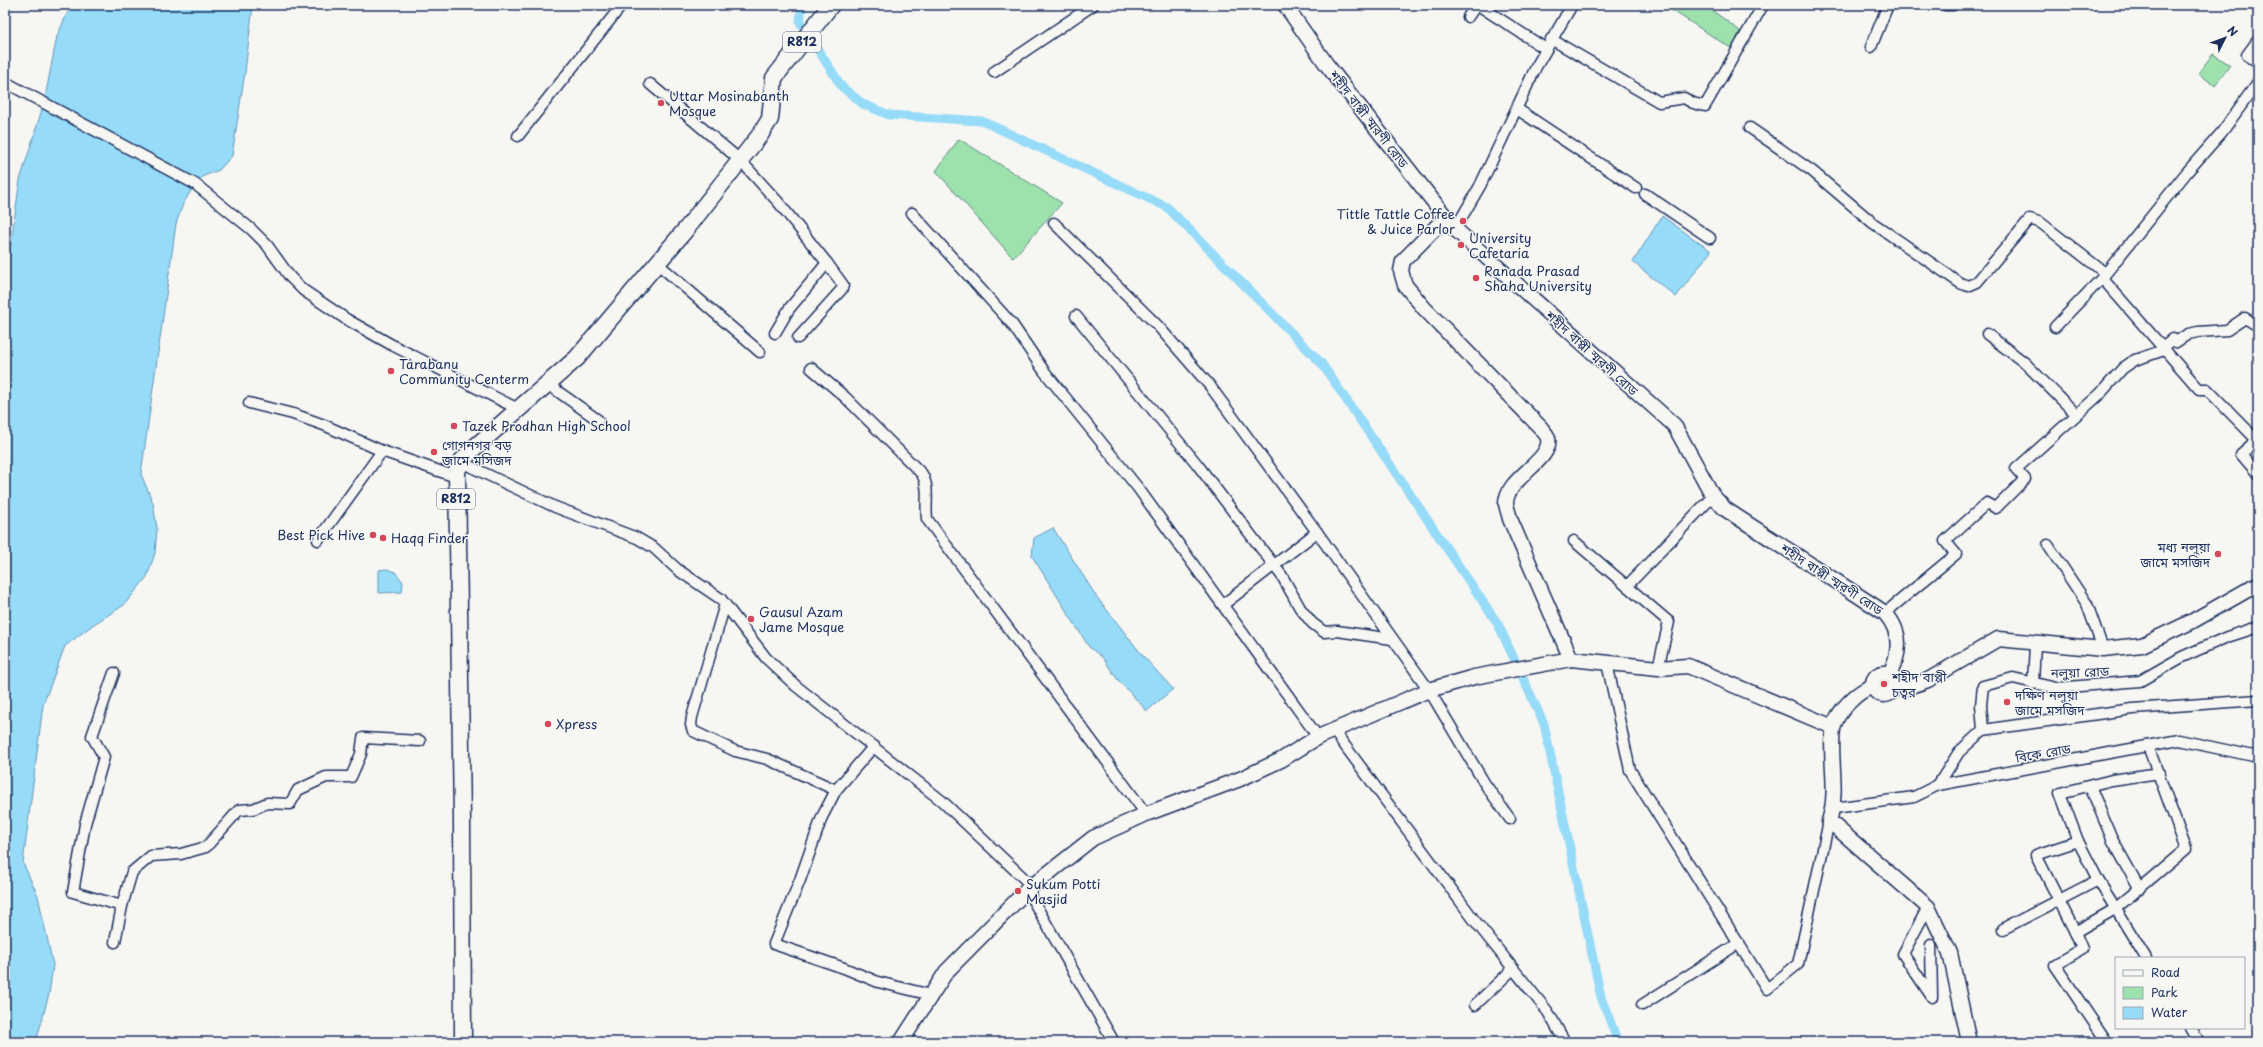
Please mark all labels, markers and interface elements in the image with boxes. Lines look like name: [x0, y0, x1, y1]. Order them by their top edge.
north arrow: [2205, 18, 2245, 58]
text: N: [2224, 22, 2242, 40]
road number: R812: [783, 32, 821, 52]
street label: শহীদ বাপ্পী স্মরণী রোড: [1325, 65, 1414, 172]
place label: Uttar Mosinabanth Mosque: [669, 86, 789, 120]
marker: Uttar Mosinabanth Mosque: [656, 98, 666, 108]
place label: Tittle Tattle Coffee & Juice Parlor: [1337, 204, 1456, 238]
marker: Tittle Tattle Coffee & Juice Parlor: [1458, 216, 1468, 226]
place label: University Cafetaria: [1469, 228, 1531, 262]
marker: University Cafetaria: [1456, 240, 1466, 250]
place label: Ranada Prasad Shaha University: [1484, 261, 1592, 295]
marker: Ranada Prasad Shaha University: [1471, 273, 1481, 283]
street label: শহীদ বাপ্পী স্মরণী রোড: [1541, 305, 1643, 400]
place label: Tarabanu Community Centerm: [399, 354, 529, 388]
marker: Tarabanu Community Centerm: [386, 366, 396, 376]
place label: Tazek Prodhan High School: [462, 416, 631, 435]
marker: Tazek Prodhan High School: [449, 421, 459, 431]
place label: গোগনগর বড় জামে মসিজদ: [441, 435, 512, 469]
marker: গোগনগর বড় জামে মসিজদ: [429, 447, 439, 457]
road number: R812: [437, 489, 475, 509]
place label: Best Pick Hive: [277, 525, 365, 544]
place label: Haqq Finder: [391, 528, 469, 547]
marker: Best Pick Hive: [368, 530, 378, 540]
marker: Haqq Finder: [378, 533, 388, 543]
place label: মধ্য নলুয়া জামে মসজিদ: [2140, 537, 2211, 571]
street label: শহীদ বাপ্পী স্মরণী রোড: [1777, 538, 1888, 619]
marker: মধ্য নলুয়া জামে মসজিদ: [2213, 549, 2223, 559]
place label: Gausul Azam Jame Mosque: [759, 602, 844, 636]
marker: Gausul Azam Jame Mosque: [746, 614, 756, 624]
street label: নলুয়া রোড: [2050, 661, 2110, 682]
place label: শহীদ বাপ্পী চত্বর: [1891, 667, 1947, 701]
marker: শহীদ বাপ্পী চত্বর: [1879, 679, 1889, 689]
place label: দক্ষিণ নলুয়া জামে মসজিদ: [2014, 685, 2085, 719]
marker: দক্ষিণ নলুয়া জামে মসজিদ: [2002, 697, 2012, 707]
place label: Xpress: [556, 714, 597, 733]
marker: Xpress: [543, 719, 553, 729]
street label: বিকে রোড: [2013, 738, 2073, 767]
place label: Sukum Potti Masjid: [1026, 874, 1100, 908]
marker: Sukum Potti Masjid: [1013, 886, 1023, 896]
legend: [2115, 957, 2245, 1029]
text: Road: [2151, 963, 2180, 981]
text: Park: [2151, 983, 2178, 1001]
text: Water: [2151, 1003, 2188, 1021]

